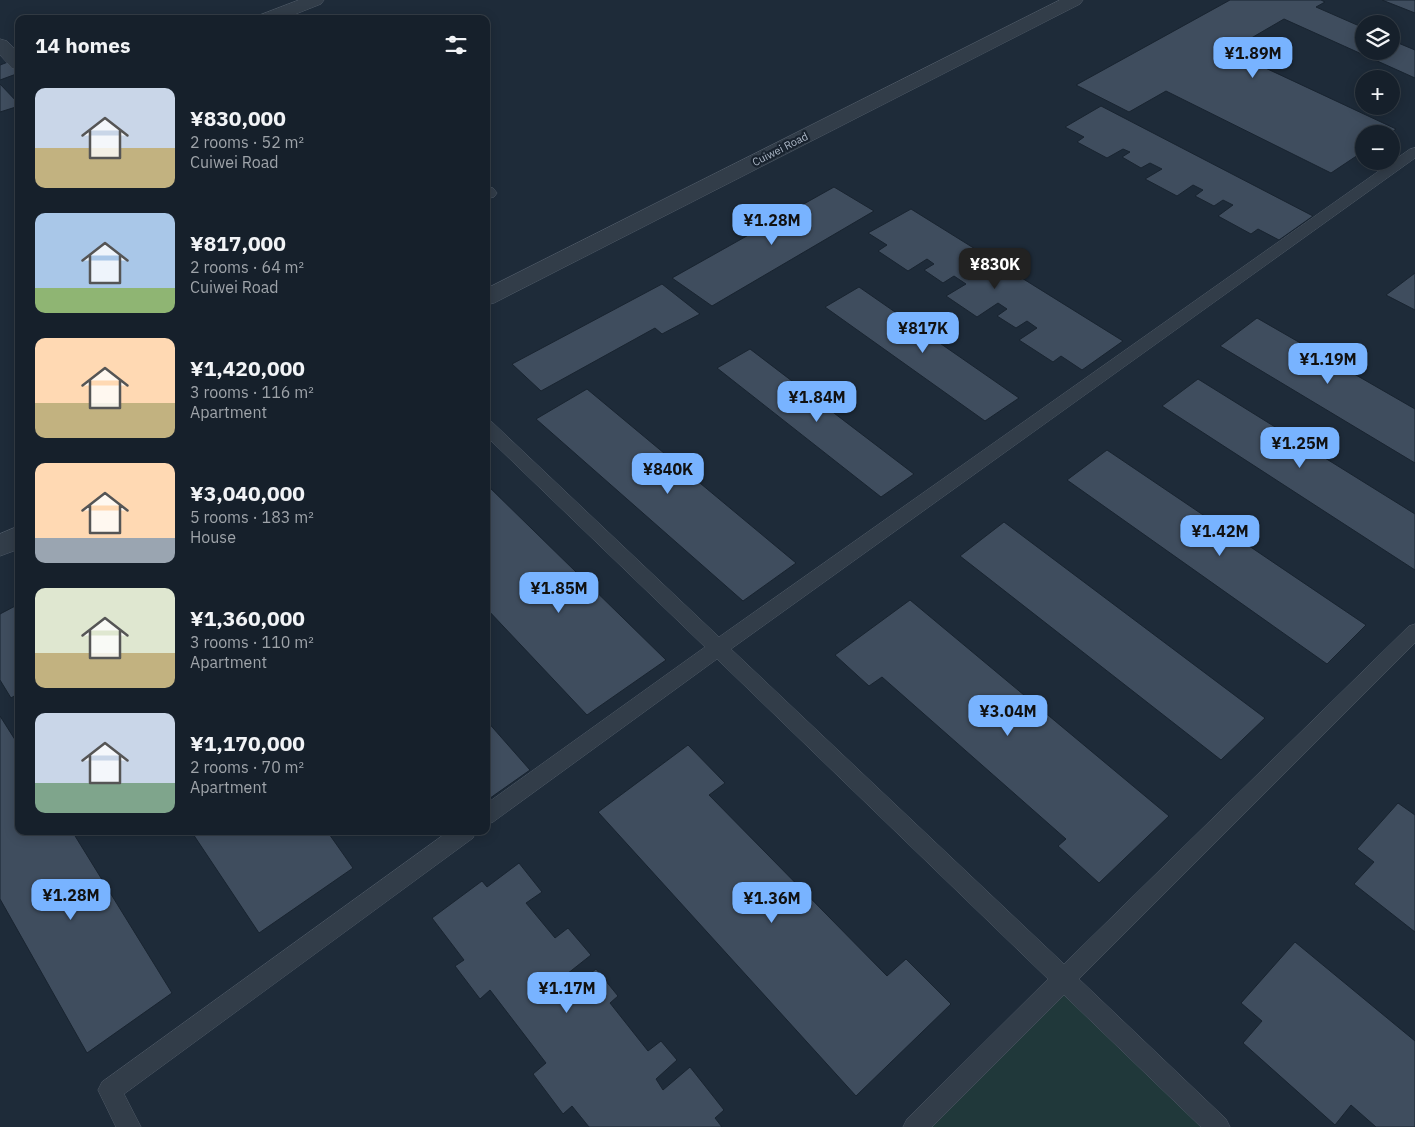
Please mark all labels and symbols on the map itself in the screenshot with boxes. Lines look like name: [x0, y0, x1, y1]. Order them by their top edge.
pin: ¥1.89M: [1212, 36, 1294, 79]
street label: Cuiwei Road: [750, 129, 810, 169]
pin: ¥1.28M: [731, 204, 813, 246]
pin: ¥830K: [960, 248, 1030, 290]
pin: ¥817K: [888, 312, 958, 354]
pin: ¥1.19M: [1287, 342, 1369, 385]
pin: ¥1.84M: [776, 380, 858, 423]
pin: ¥1.25M: [1259, 426, 1341, 469]
pin: ¥840K: [633, 452, 703, 495]
pin: ¥1.42M: [1179, 514, 1261, 557]
pin: ¥1.85M: [518, 572, 600, 614]
pin: ¥3.04M: [967, 694, 1049, 737]
pin: ¥1.28M: [30, 878, 112, 921]
pin: ¥1.36M: [731, 882, 813, 924]
pin: ¥1.17M: [526, 972, 608, 1014]

